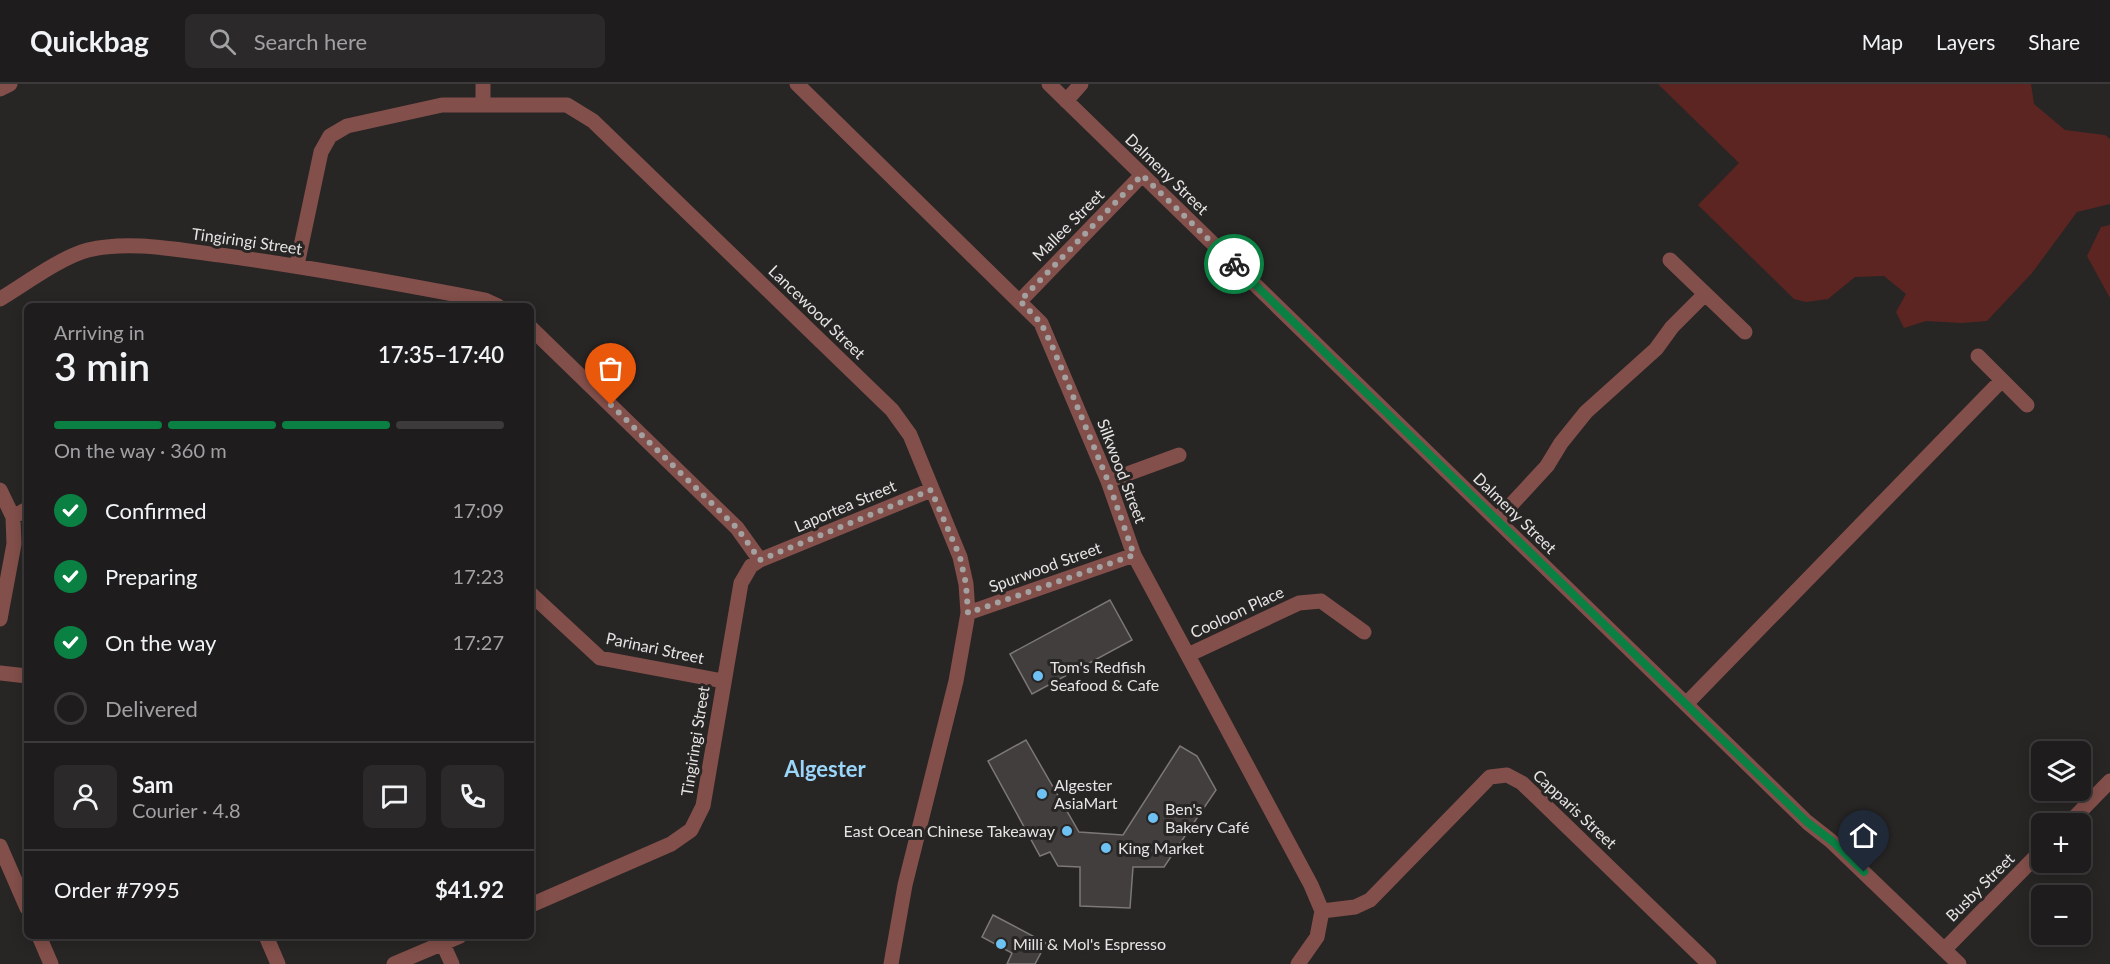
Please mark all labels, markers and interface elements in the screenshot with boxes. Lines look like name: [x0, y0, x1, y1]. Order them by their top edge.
search box: [185, 14, 605, 68]
text: Quickbag: [30, 24, 149, 58]
icon: search: [206, 25, 239, 58]
text: Search here: [254, 28, 367, 55]
text: Map: [1862, 29, 1903, 54]
text: Layers: [1936, 29, 1995, 54]
text: Share: [2028, 29, 2080, 54]
street label: Dalmeny Street: [1122, 129, 1213, 218]
street label: Mallee Street: [1028, 185, 1108, 264]
street label: Tingiringi Street: [191, 223, 304, 258]
courier: [1204, 234, 1264, 294]
icon: bike: [1218, 248, 1251, 281]
street label: Lancewood Street: [765, 261, 870, 363]
text: Arriving in: [54, 320, 145, 344]
text: 17:35–17:40: [378, 341, 504, 368]
text: 3 min: [54, 343, 150, 389]
pin: [585, 343, 636, 405]
icon: bag: [594, 352, 627, 385]
street label: Silkwood Street: [1094, 416, 1151, 526]
text: On the way · 360 m: [54, 438, 227, 462]
street label: Dalmeny Street: [1470, 468, 1561, 557]
street label: Laportea Street: [791, 476, 899, 535]
icon: check: [54, 494, 87, 527]
text: Confirmed: [105, 497, 207, 524]
text: 17:09: [453, 498, 504, 522]
street label: Spurwood Street: [986, 537, 1104, 596]
icon: check: [54, 560, 87, 593]
text: Preparing: [105, 563, 197, 590]
text: 17:23: [453, 564, 504, 588]
street label: Cooloon Place: [1187, 582, 1287, 641]
icon: check: [54, 626, 87, 659]
street label: Parinari Street: [604, 628, 706, 667]
text: On the way: [105, 629, 216, 656]
text: 17:27: [453, 630, 504, 654]
place label: Tom's Redfish Seafood & Cafe: [1050, 657, 1159, 694]
marker: Tom's Redfish Seafood & Cafe: [1031, 669, 1045, 683]
street label: Tingiringi Street: [676, 684, 713, 797]
text: Delivered: [105, 695, 198, 722]
map controls: [2031, 741, 2091, 945]
button: layers: [2031, 741, 2091, 801]
district label: Algester: [783, 755, 867, 782]
button: person: [54, 765, 117, 828]
button: chat: [363, 765, 426, 828]
button: phone: [441, 765, 504, 828]
street label: Capparis Street: [1530, 765, 1621, 852]
text: Sam: [132, 771, 174, 798]
place label: Algester AsiaMart: [1054, 775, 1118, 812]
marker: Algester AsiaMart: [1035, 787, 1049, 801]
text: Courier · 4.8: [132, 798, 241, 822]
place label: Ben's Bakery Café: [1165, 799, 1249, 836]
pin: [1838, 810, 1889, 872]
marker: Ben's Bakery Café: [1146, 811, 1160, 825]
button: +: [2031, 813, 2091, 873]
icon: home: [1847, 819, 1880, 852]
place label: East Ocean Chinese Takeaway: [844, 821, 1056, 840]
marker: East Ocean Chinese Takeaway: [1060, 824, 1074, 838]
place label: King Market: [1118, 838, 1204, 857]
marker: King Market: [1099, 841, 1113, 855]
street label: Busby Street: [1942, 848, 2018, 925]
text: Order #7995: [54, 876, 180, 903]
text: $41.92: [435, 876, 504, 903]
button: −: [2031, 885, 2091, 945]
place label: Milli & Mol's Espresso: [1013, 934, 1166, 953]
marker: Milli & Mol's Espresso: [994, 937, 1008, 951]

